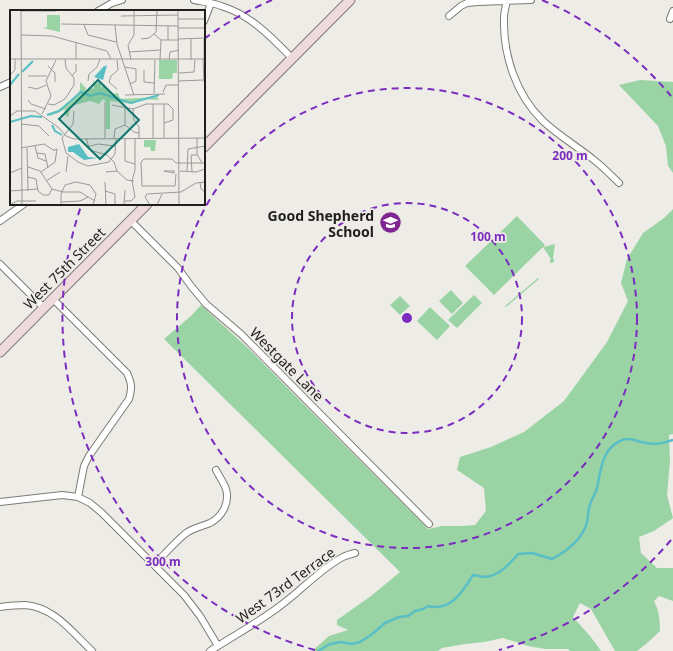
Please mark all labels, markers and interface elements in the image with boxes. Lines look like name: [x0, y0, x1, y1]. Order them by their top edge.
inset map: [10, 10, 205, 205]
text: 200 m: [552, 147, 588, 164]
place label: Good Shepherd School: [268, 206, 374, 241]
school or university icon: Good Shepherd School: [377, 210, 403, 236]
street label: West 75th Street: [19, 223, 109, 313]
text: 100 m: [470, 228, 506, 245]
centre of rings: [400, 311, 414, 325]
street label: Westgate Lane: [246, 323, 328, 405]
street label: West 73rd Terrace: [232, 543, 339, 627]
text: 300 m: [145, 553, 181, 570]

